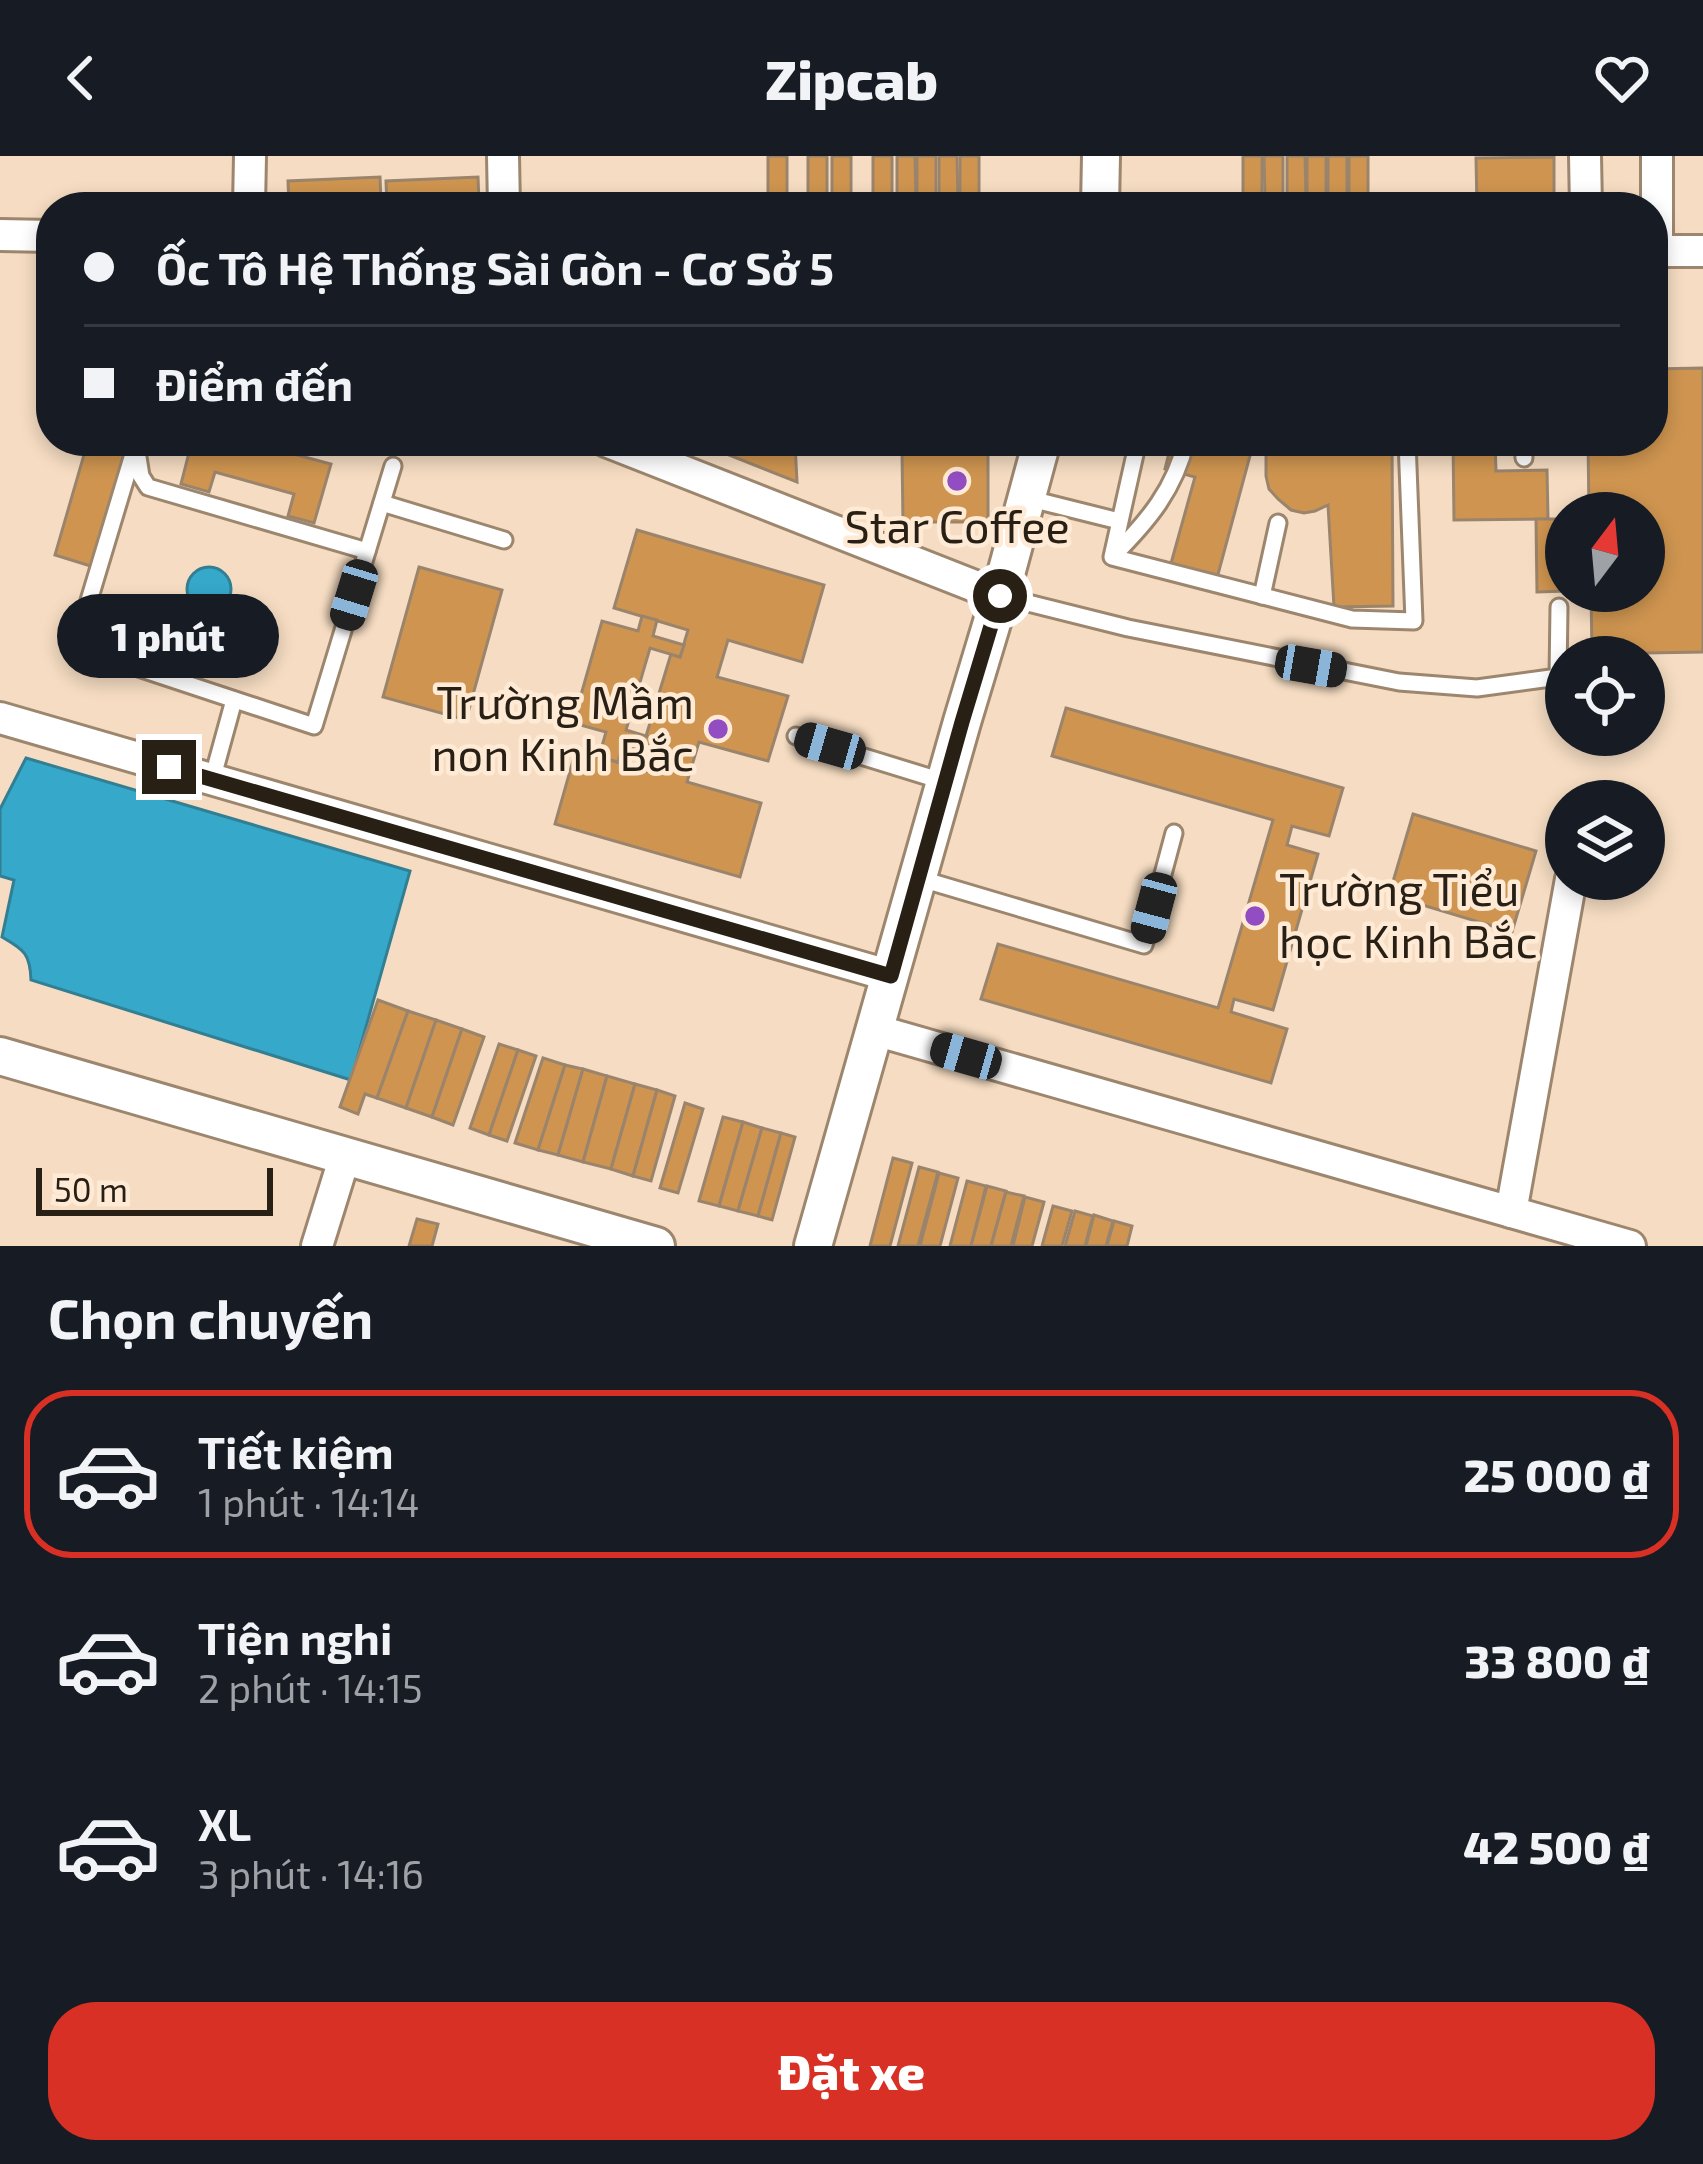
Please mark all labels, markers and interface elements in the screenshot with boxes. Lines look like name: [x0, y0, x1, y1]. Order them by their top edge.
icon: back: [48, 45, 114, 111]
icon: heart: [1589, 45, 1655, 111]
text: Zipcab: [765, 46, 938, 111]
text: Ốc Tô Hệ Thống Sài Gòn - Cơ Sở 5: [156, 240, 834, 294]
text: Điểm đến: [156, 356, 353, 410]
marker: Star Coffee: [944, 468, 970, 494]
north arrow: [1545, 492, 1665, 612]
map controls: [1545, 492, 1665, 900]
place label: Star Coffee: [844, 498, 1070, 552]
car: [326, 555, 382, 635]
route start: [973, 569, 1027, 623]
callout: 1 phút: [58, 593, 280, 677]
text: 1 phút: [111, 612, 225, 659]
button: locate: [1545, 636, 1665, 756]
car: [1272, 642, 1350, 690]
place label: Trường Mầm non Kinh Bắc: [431, 674, 694, 780]
marker: Trường Mầm non Kinh Bắc: [705, 716, 731, 742]
car: [790, 719, 870, 773]
route end: [142, 740, 196, 794]
button: layers: [1545, 780, 1665, 900]
place label: Trường Tiểu học Kinh Bắc: [1279, 861, 1537, 967]
car: [1127, 869, 1181, 947]
marker: Trường Tiểu học Kinh Bắc: [1242, 903, 1268, 929]
car: [926, 1029, 1006, 1083]
scale bar: [36, 1162, 273, 1215]
text: 50 m: [54, 1169, 128, 1209]
text: Chọn chuyến: [48, 1285, 373, 1350]
icon: car: [54, 1420, 162, 1528]
text: Tiết kiệm: [198, 1424, 394, 1478]
text: 25 000 ₫: [1464, 1447, 1649, 1501]
text: 1 phút · 14:14: [198, 1478, 419, 1525]
icon: car: [54, 1606, 162, 1714]
text: Tiện nghi: [198, 1610, 392, 1664]
text: 33 800 ₫: [1464, 1633, 1649, 1687]
text: 2 phút · 14:15: [198, 1664, 423, 1711]
icon: car: [54, 1792, 162, 1900]
text: XL: [198, 1796, 251, 1850]
text: 42 500 ₫: [1463, 1819, 1649, 1873]
text: 3 phút · 14:16: [198, 1850, 424, 1897]
button: Đặt xe: [48, 2002, 1655, 2140]

